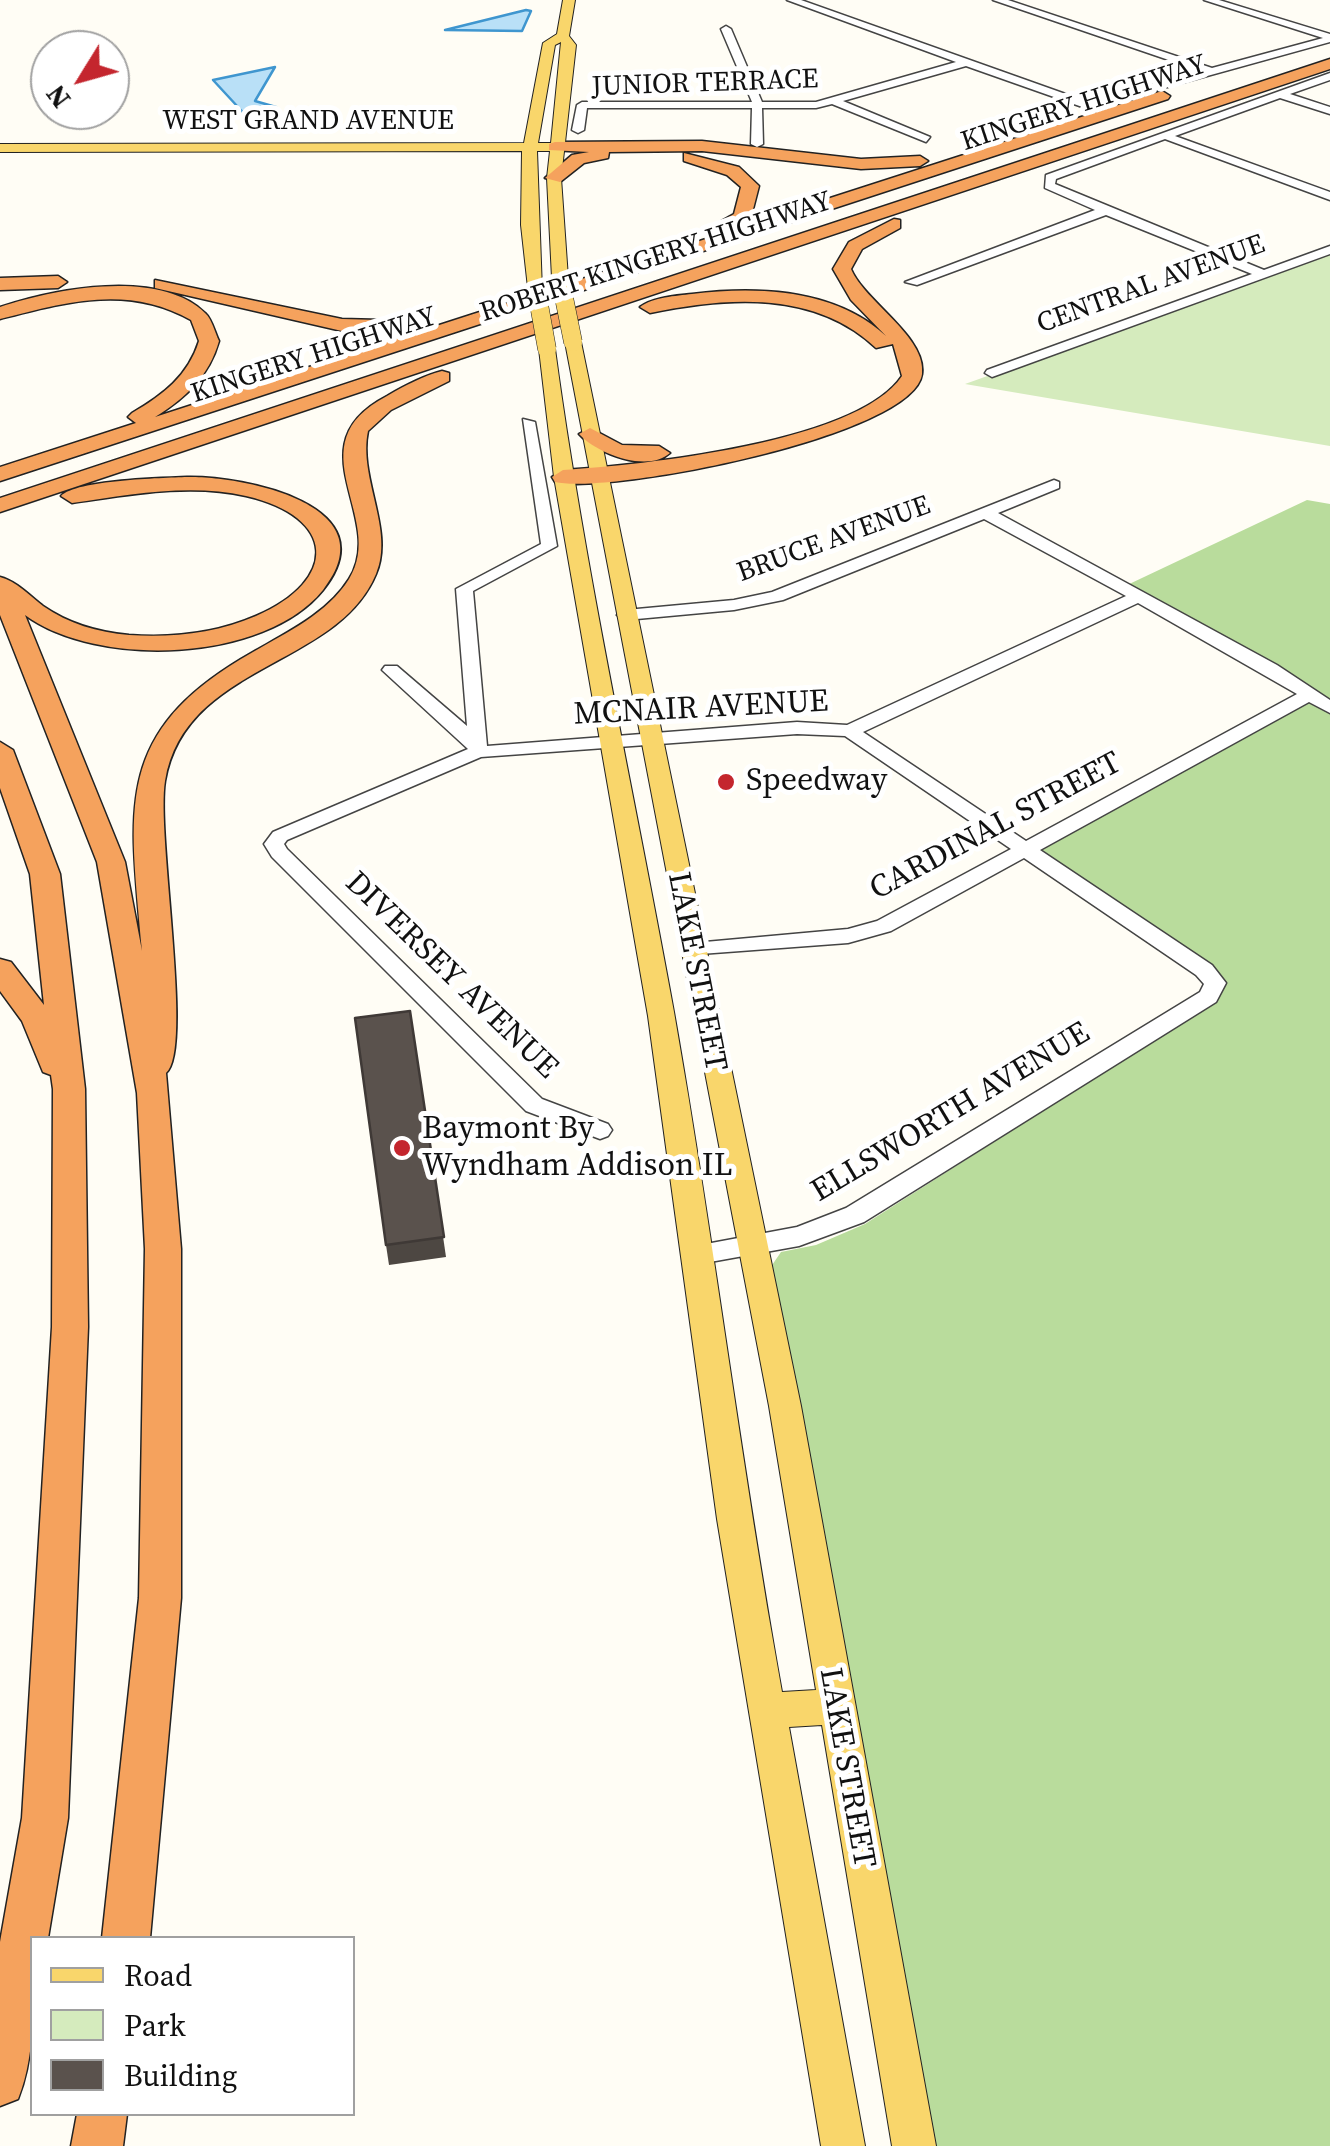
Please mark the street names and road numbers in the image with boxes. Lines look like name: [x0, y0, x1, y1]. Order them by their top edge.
street label: KINGERY HIGHWAY: [957, 48, 1211, 160]
street label: JUNIOR TERRACE: [591, 63, 819, 105]
street label: WEST GRAND AVENUE: [162, 105, 454, 139]
street label: ROBERT KINGERY HIGHWAY: [476, 185, 836, 331]
street label: CENTRAL AVENUE: [1032, 228, 1270, 342]
street label: KINGERY HIGHWAY: [187, 300, 441, 412]
street label: BRUCE AVENUE: [733, 490, 935, 590]
street label: MCNAIR AVENUE: [573, 683, 829, 735]
street label: CARDINAL STREET: [864, 744, 1128, 910]
street label: DIVERSEY AVENUE: [336, 864, 566, 1088]
street label: LAKE STREET: [658, 869, 734, 1075]
street label: ELLSWORTH AVENUE: [805, 1015, 1097, 1211]
street label: LAKE STREET: [810, 1665, 882, 1871]

